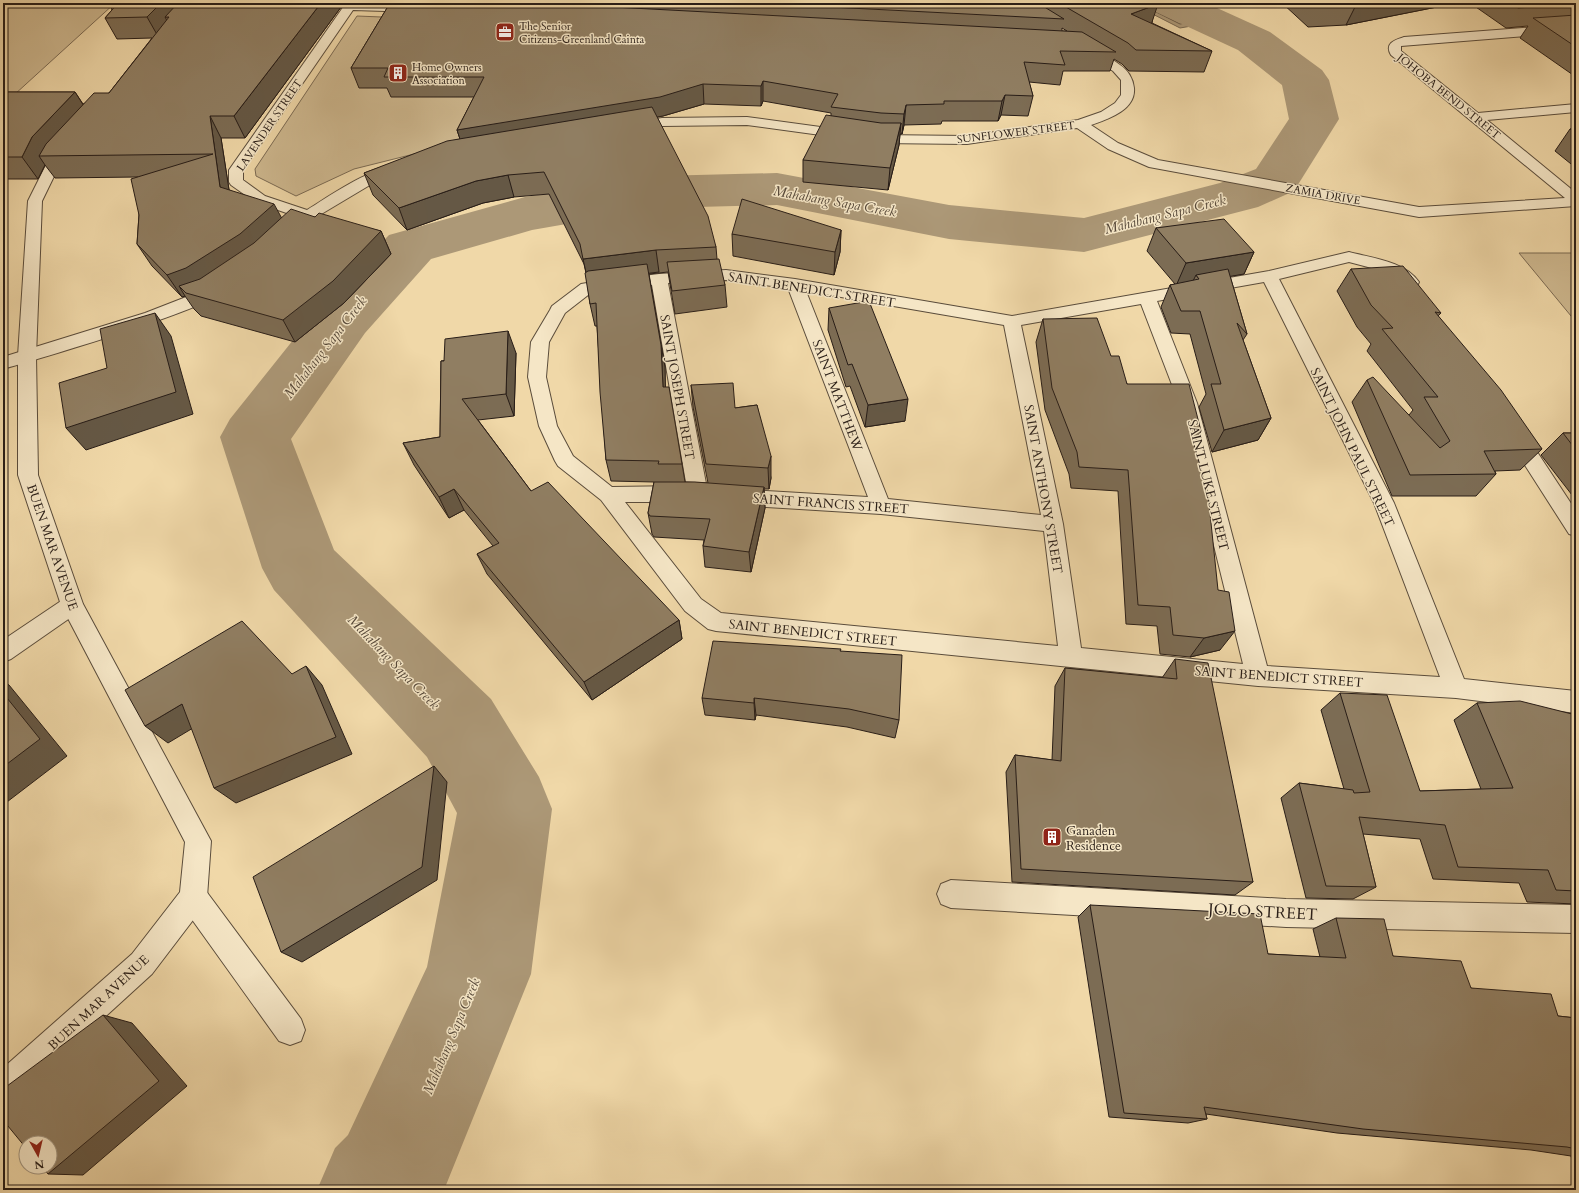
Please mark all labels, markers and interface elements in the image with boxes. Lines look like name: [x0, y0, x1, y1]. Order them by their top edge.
place label: The Senior Citizens-Greenland Cainta: [519, 19, 644, 47]
office icon: The Senior Citizens-Greenland Cainta: [494, 21, 516, 43]
street label: JOHOBA BEND STREET: [1392, 49, 1503, 143]
place label: Home Owners Association: [412, 60, 482, 88]
building icon: Home Owners Association: [387, 62, 409, 84]
street label: LAVENDER STREET: [233, 76, 306, 174]
street label: SUNFLOWER STREET: [956, 118, 1076, 147]
water label: Mahabang Sapa Creek: [772, 181, 898, 222]
street label: ZAMIA DRIVE: [1284, 181, 1362, 208]
water label: Mahabang Sapa Creek: [1102, 190, 1228, 239]
street label: SAINT BENEDICT STREET: [727, 268, 897, 312]
water label: Mahabang Sapa Creek: [280, 292, 371, 402]
street label: SAINT JOSEPH STREET: [655, 313, 699, 462]
street label: SAINT MATTHEW: [807, 337, 867, 454]
street label: SAINT JOHN PAUL STREET: [1306, 365, 1399, 530]
street label: SAINT ANTHONY STREET: [1019, 403, 1067, 575]
street label: SAINT LUKE STREET: [1183, 418, 1233, 553]
street label: BUEN MAR AVENUE: [22, 482, 82, 613]
street label: SAINT FRANCIS STREET: [752, 490, 910, 518]
water label: Mahabang Sapa Creek: [343, 611, 444, 714]
street label: SAINT BENEDICT STREET: [728, 615, 898, 651]
street label: SAINT BENEDICT STREET: [1194, 662, 1364, 692]
place label: Ganaden Residence: [1066, 822, 1121, 855]
building icon: Ganaden Residence: [1041, 826, 1063, 848]
street label: JOLO STREET: [1206, 898, 1318, 926]
street label: BUEN MAR AVENUE: [44, 951, 153, 1055]
water label: Mahabang Sapa Creek: [418, 975, 485, 1097]
north arrow: [18, 1135, 58, 1175]
text: N: [33, 1156, 45, 1173]

